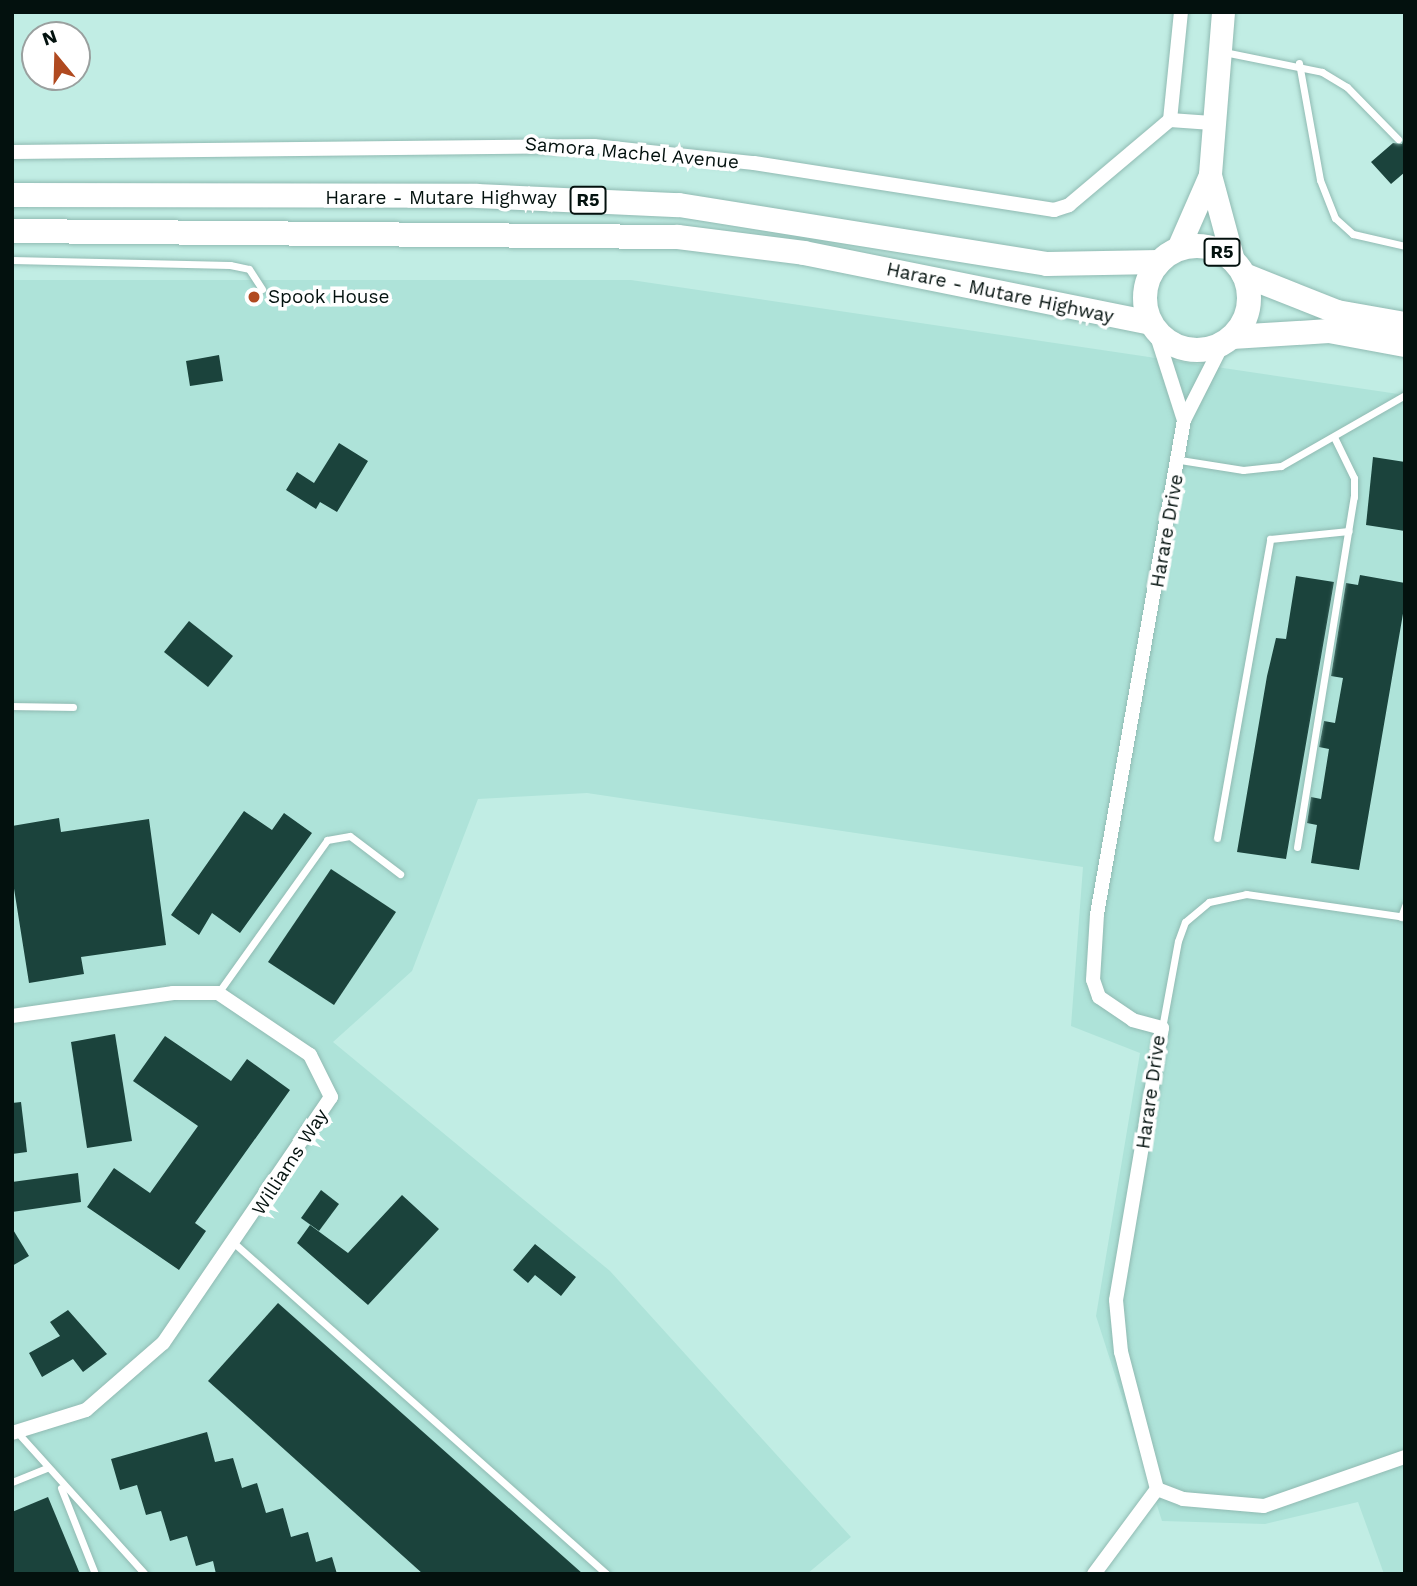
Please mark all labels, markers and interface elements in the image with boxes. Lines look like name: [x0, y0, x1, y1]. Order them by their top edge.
north arrow: [21, 21, 91, 91]
text: N: [39, 24, 60, 51]
street label: Samora Machel Avenue: [523, 132, 741, 174]
road number: R5: [569, 186, 607, 215]
street label: Harare - Mutare Highway: [325, 187, 557, 209]
road number: R5: [1203, 238, 1241, 266]
street label: Harare - Mutare Highway: [884, 258, 1116, 328]
place label: Spook House: [268, 286, 390, 308]
marker: Spook House: [246, 289, 262, 305]
street label: Harare Drive: [1146, 472, 1188, 590]
street label: Harare Drive: [1132, 1033, 1170, 1151]
street label: Williams Way: [247, 1104, 333, 1220]

